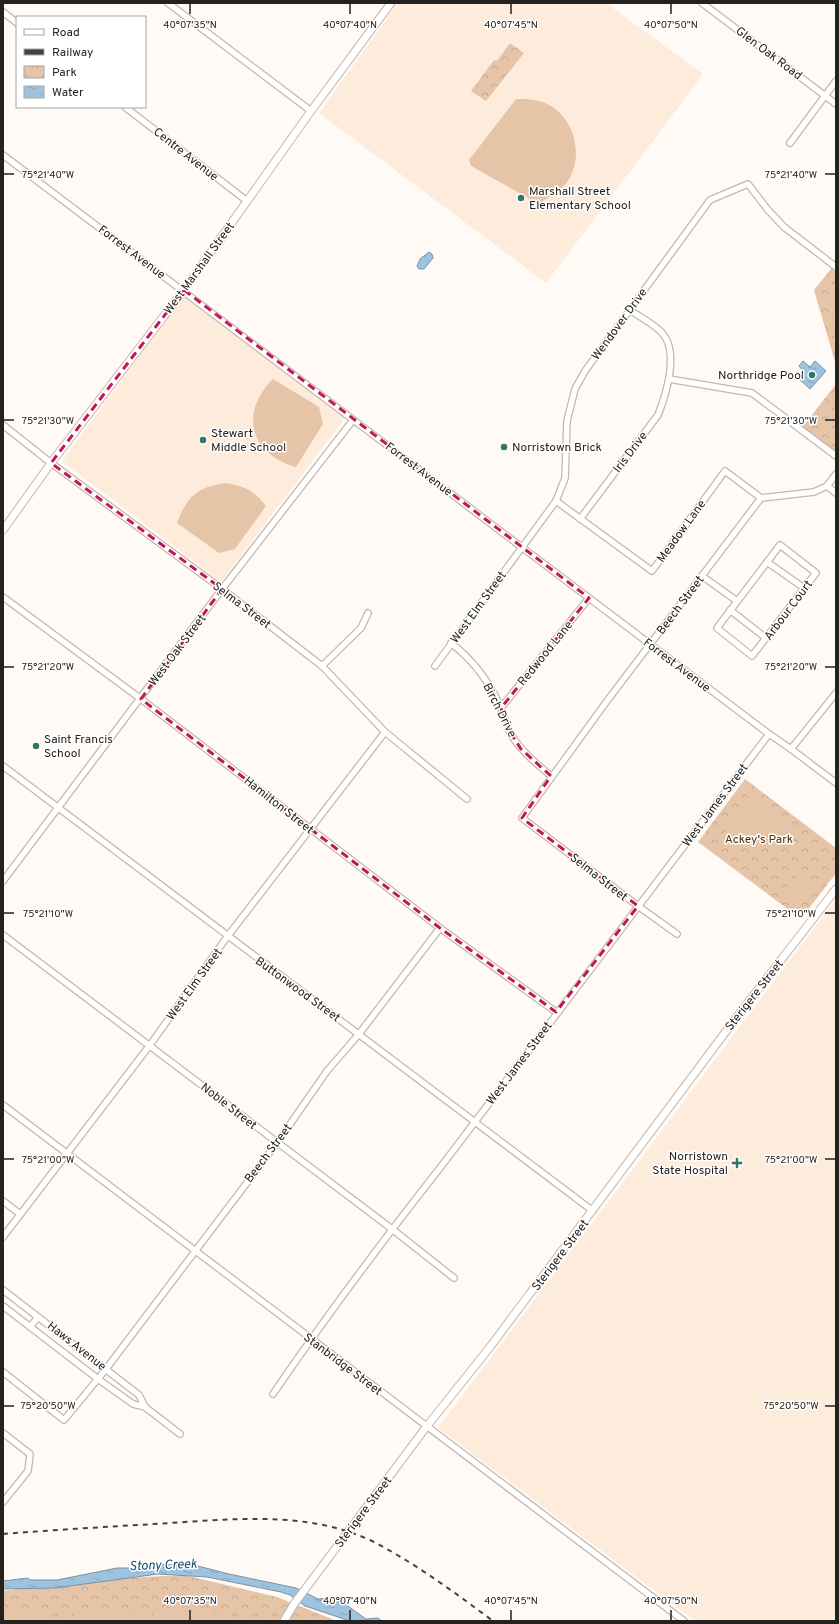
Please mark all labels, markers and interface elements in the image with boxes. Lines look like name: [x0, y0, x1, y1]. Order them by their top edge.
legend: [16, 16, 146, 108]
text: 40°07'35"N: [163, 19, 217, 32]
text: 40°07'40"N: [323, 19, 377, 32]
text: 40°07'45"N: [484, 19, 538, 32]
text: 40°07'50"N: [644, 19, 698, 32]
street label: Glen Oak Road: [732, 24, 805, 84]
text: Road: [52, 25, 80, 41]
text: Railway: [52, 45, 93, 61]
text: Park: [52, 65, 77, 81]
text: Water: [52, 85, 84, 101]
street label: Centre Avenue: [150, 124, 221, 185]
text: 75°21'40"W: [22, 169, 74, 182]
text: 75°21'40"W: [765, 169, 817, 182]
place label: Marshall Street Elementary School: [529, 184, 631, 214]
marker: Marshall Street Elementary School: [516, 193, 526, 203]
street label: West Marshall Street: [161, 219, 239, 318]
street label: Forrest Avenue: [95, 222, 168, 283]
street label: Wendover Drive: [588, 285, 651, 364]
place label: Northridge Pool: [718, 368, 804, 384]
marker: Northridge Pool: [807, 370, 817, 380]
text: 75°21'30"W: [22, 415, 74, 428]
text: 75°21'30"W: [765, 415, 817, 428]
place label: Stewart Middle School: [211, 426, 286, 456]
street label: Iris Drive: [610, 429, 652, 477]
marker: Stewart Middle School: [198, 435, 208, 445]
street label: Forrest Avenue: [382, 439, 455, 500]
place label: Norristown Brick: [512, 440, 602, 456]
marker: Norristown Brick: [499, 442, 509, 452]
street label: Meadow Lane: [654, 497, 710, 566]
street label: West Elm Street: [447, 568, 510, 647]
street label: Beech Street: [653, 573, 708, 638]
street label: Arbour Court: [761, 577, 817, 644]
street label: Selma Street: [209, 579, 274, 633]
street label: West Oak Street: [145, 611, 210, 690]
street label: Redwood Lane: [515, 618, 577, 690]
street label: Forrest Avenue: [640, 635, 713, 696]
text: 75°21'20"W: [22, 661, 74, 674]
text: 75°21'20"W: [765, 661, 817, 674]
street label: Birch Drive: [479, 680, 520, 741]
place label: Saint Francis School: [44, 732, 113, 762]
marker: Saint Francis School: [31, 741, 41, 751]
street label: West James Street: [679, 761, 752, 850]
street label: Hamilton Street: [240, 773, 317, 838]
park label: Ackey's Park: [725, 832, 793, 848]
street label: Selma Street: [566, 850, 630, 905]
text: 75°21'10"W: [23, 908, 73, 921]
text: 75°21'10"W: [766, 908, 816, 921]
street label: West Elm Street: [163, 945, 226, 1024]
street label: Buttonwood Street: [252, 954, 343, 1026]
street label: Sterigere Street: [722, 957, 787, 1034]
street label: West James Street: [483, 1019, 556, 1108]
street label: Noble Street: [197, 1080, 260, 1134]
street label: Beech Street: [241, 1121, 296, 1186]
place label: Norristown State Hospital: [652, 1149, 728, 1179]
text: 75°21'00"W: [22, 1154, 74, 1167]
text: 75°21'00"W: [765, 1154, 817, 1167]
marker: Norristown State Hospital: [731, 1157, 743, 1169]
street label: Sterigere Street: [529, 1217, 593, 1295]
street label: Haws Avenue: [44, 1319, 109, 1375]
street label: Stanbridge Street: [300, 1330, 385, 1400]
text: 75°20'50"W: [20, 1400, 76, 1413]
text: 75°20'50"W: [763, 1400, 819, 1413]
street label: Sterigere Street: [332, 1474, 396, 1552]
water label: Stony Creek: [129, 1557, 198, 1575]
text: 40°07'35"N: [163, 1595, 217, 1608]
text: 40°07'40"N: [323, 1595, 377, 1608]
text: 40°07'45"N: [484, 1595, 538, 1608]
text: 40°07'50"N: [644, 1595, 698, 1608]

